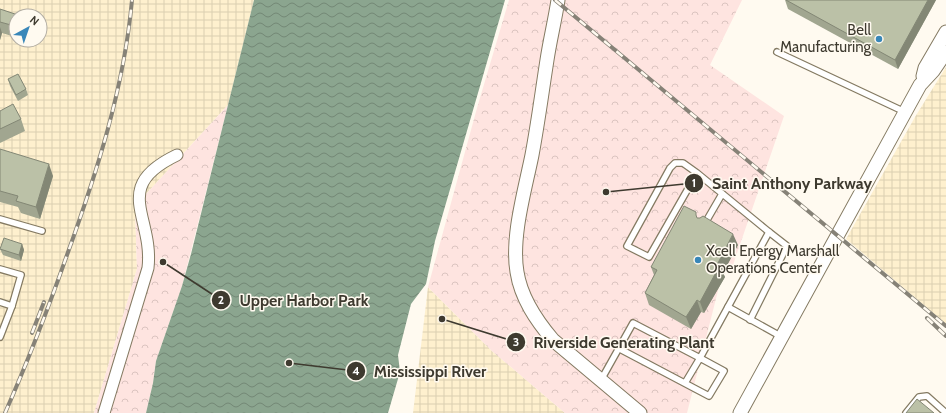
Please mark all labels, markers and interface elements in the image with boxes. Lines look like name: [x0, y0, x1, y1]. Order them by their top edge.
north arrow: [8, 8, 48, 48]
text: N: [27, 12, 42, 28]
place label: Bell Manufacturing: [780, 21, 872, 56]
marker: Bell Manufacturing: [874, 34, 884, 44]
callout: Saint Anthony Parkway: [684, 169, 880, 197]
text: Saint Anthony Parkway: [712, 174, 872, 193]
text: 1: [692, 175, 696, 190]
place label: Xcell Energy Marshall Operations Center: [706, 242, 840, 277]
marker: Xcell Energy Marshall Operations Center: [693, 255, 703, 265]
callout: Upper Harbor Park: [211, 286, 376, 314]
text: Upper Harbor Park: [240, 291, 369, 310]
text: 2: [218, 292, 224, 307]
callout: Riverside Generating Plant: [506, 328, 723, 356]
text: Riverside Generating Plant: [533, 333, 715, 352]
text: 3: [513, 334, 519, 349]
callout: Mississippi River: [346, 357, 494, 385]
text: Mississippi River: [374, 362, 487, 381]
text: 4: [352, 363, 360, 378]

